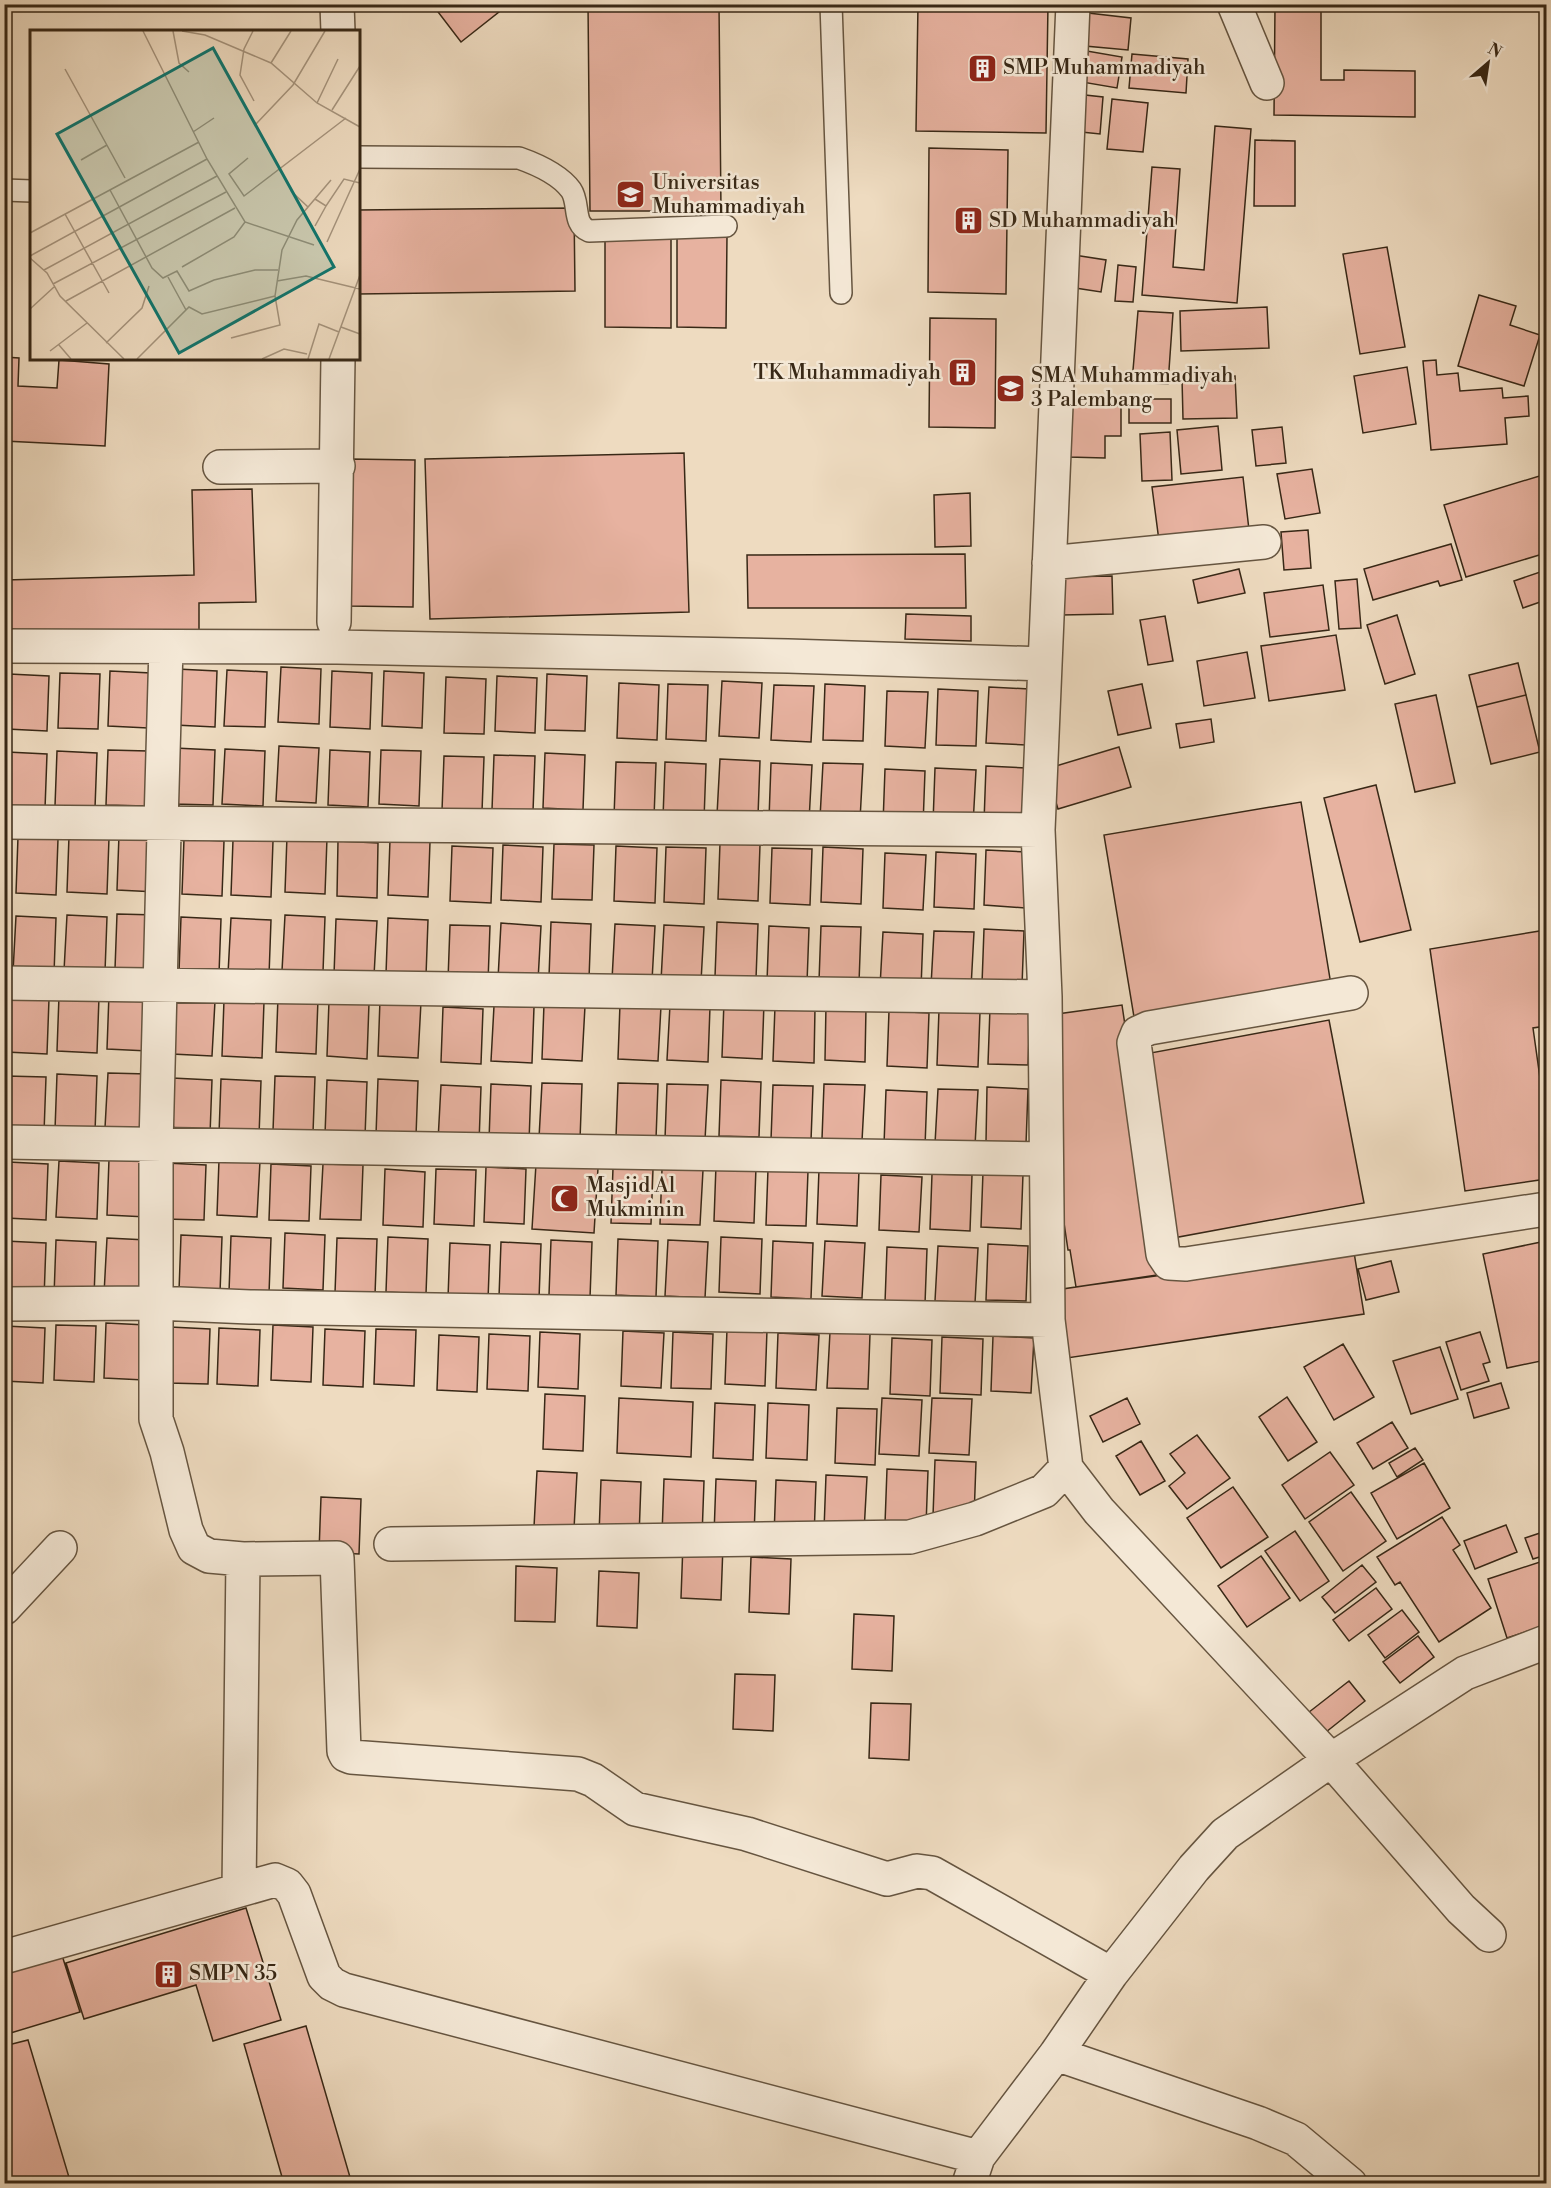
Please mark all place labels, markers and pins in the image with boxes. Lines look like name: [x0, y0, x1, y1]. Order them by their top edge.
building icon: SMP Muhammadiyah: [966, 52, 998, 84]
place label: SMP Muhammadiyah: [1003, 55, 1206, 81]
place label: Universitas Muhammadiyah: [652, 170, 806, 220]
school or university icon: Universitas Muhammadiyah: [615, 179, 647, 211]
building icon: SD Muhammadiyah: [952, 205, 984, 237]
place label: SD Muhammadiyah: [989, 208, 1175, 234]
building icon: TK Muhammadiyah: [946, 357, 978, 389]
place label: TK Muhammadiyah: [753, 360, 941, 386]
place label: SMA Muhammadiyah 3 Palembang: [1031, 363, 1234, 413]
school or university icon: SMA Muhammadiyah 3 Palembang: [994, 372, 1026, 404]
place label: Masjid Al Mukminin: [586, 1173, 685, 1223]
mosque icon: Masjid Al Mukminin: [549, 1182, 581, 1214]
building icon: SMPN 35: [152, 1958, 184, 1990]
place label: SMPN 35: [189, 1961, 277, 1987]

